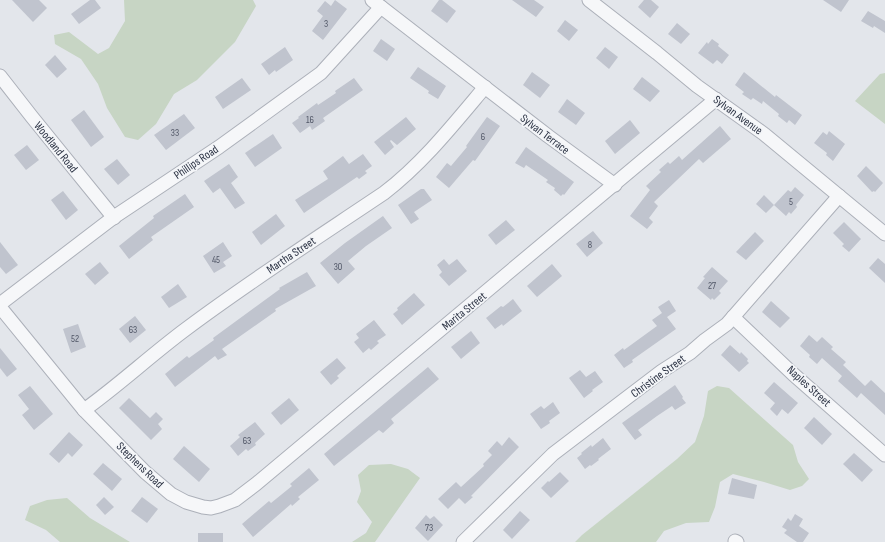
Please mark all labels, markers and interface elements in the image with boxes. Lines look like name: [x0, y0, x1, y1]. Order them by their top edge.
house number: 3: [324, 18, 328, 30]
street label: Sylvan Avenue: [710, 92, 765, 138]
street label: Sylvan Terrace: [517, 111, 572, 158]
house number: 16: [306, 114, 314, 126]
street label: Woodland Road: [30, 119, 81, 176]
house number: 33: [171, 127, 179, 139]
house number: 6: [481, 131, 485, 143]
street label: Phillips Road: [171, 142, 221, 183]
house number: 5: [789, 196, 793, 208]
street label: Martha Street: [264, 233, 319, 277]
house number: 8: [588, 239, 592, 251]
house number: 45: [212, 254, 220, 266]
house number: 30: [334, 261, 342, 273]
house number: 27: [708, 280, 716, 292]
street label: Marita Street: [439, 289, 490, 334]
house number: 63: [129, 324, 137, 336]
house number: 52: [71, 333, 79, 345]
street label: Christine Street: [628, 351, 689, 401]
street label: Naples Street: [783, 363, 834, 410]
house number: 63: [243, 435, 251, 447]
street label: Stephens Road: [113, 439, 166, 492]
house number: 73: [425, 522, 433, 534]

